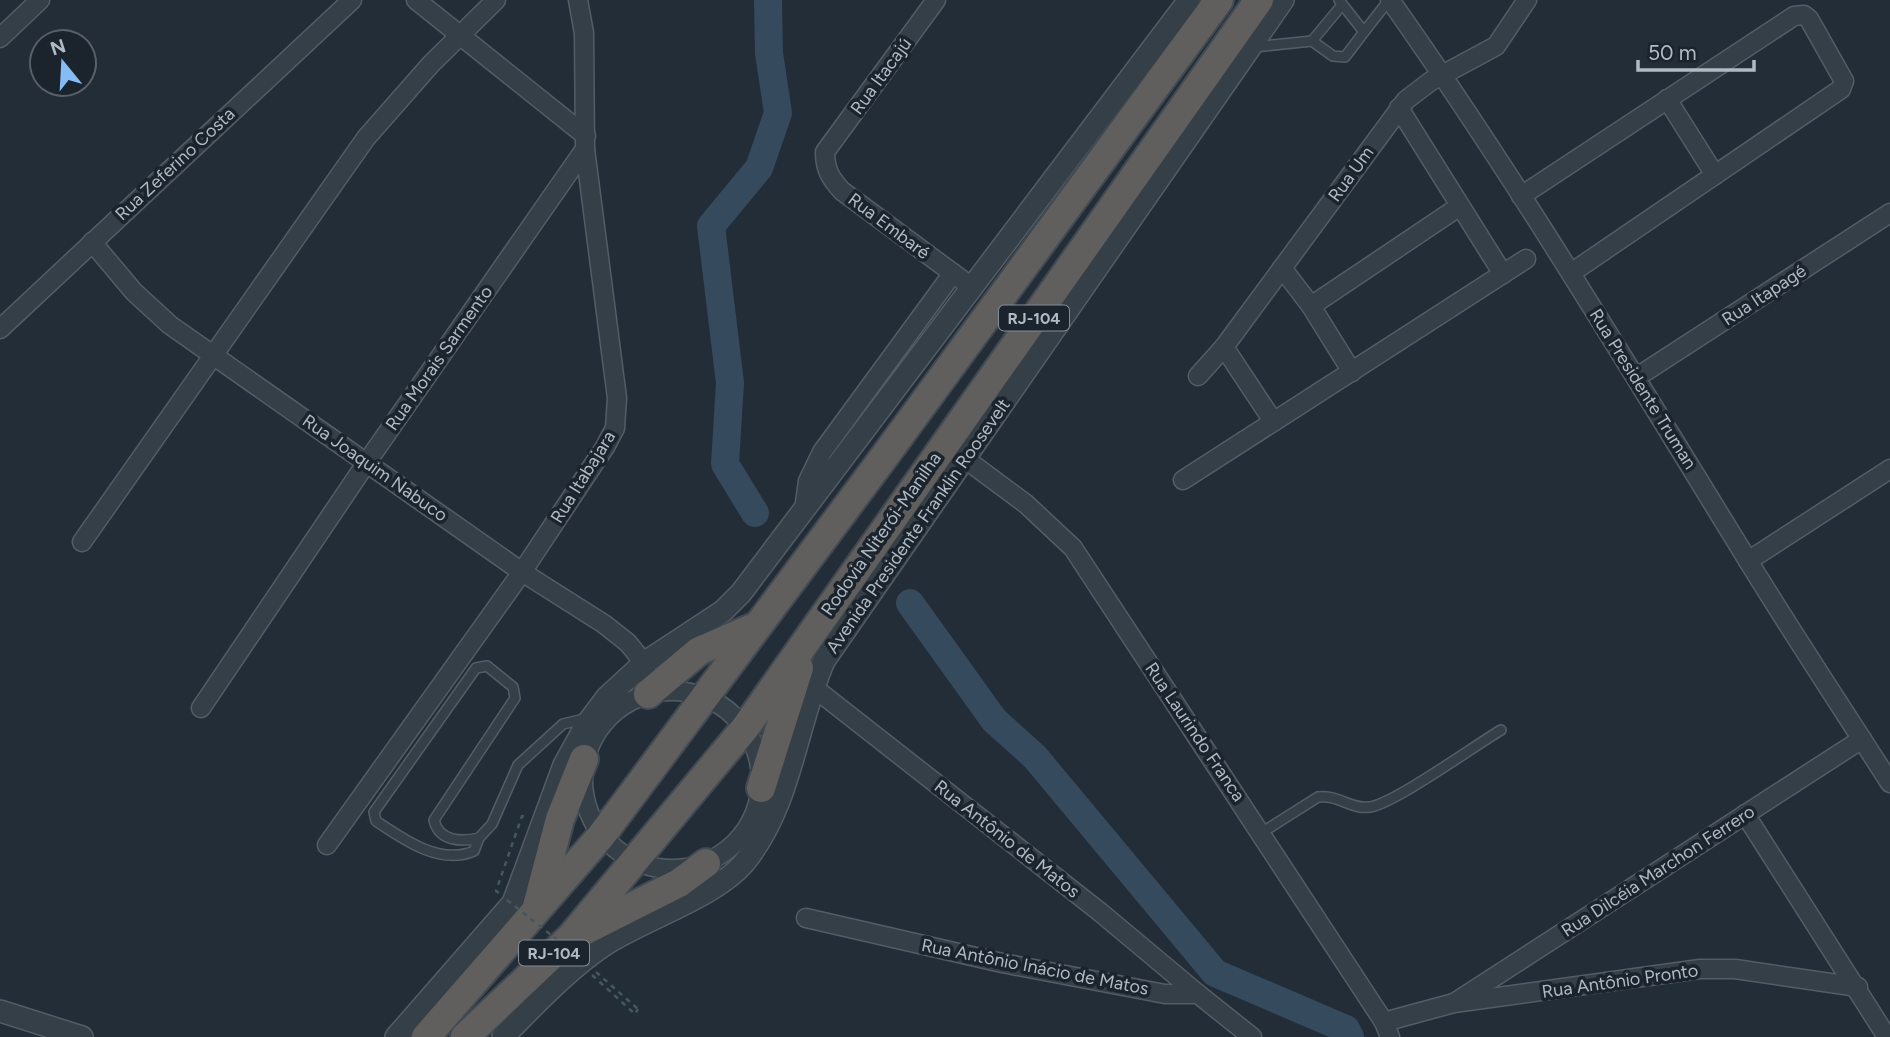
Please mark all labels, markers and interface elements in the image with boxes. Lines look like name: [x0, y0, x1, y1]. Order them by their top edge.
north arrow: [28, 28, 98, 98]
scale bar: [1638, 28, 1754, 72]
street label: Rua Itacajú: [846, 33, 916, 119]
text: N: [47, 34, 68, 61]
text: 50 m: [1648, 40, 1697, 65]
street label: Rua Zeferino Costa: [111, 103, 239, 225]
street label: Rua Um: [1324, 142, 1378, 206]
street label: Rua Embaré: [844, 188, 934, 264]
street label: Rua Itapagé: [1718, 260, 1810, 330]
street label: Rua Morais Sarmento: [381, 281, 497, 435]
street label: Rua Presidente Truman: [1585, 305, 1701, 473]
road number: RJ-104: [999, 306, 1069, 330]
street label: Avenida Presidente Franklin Roosevelt: [821, 394, 1015, 658]
street label: Rua Joaquim Nabuco: [298, 410, 452, 526]
street label: Rua Itabajara: [546, 427, 620, 527]
street label: Rodovia Niterói-Manilha: [816, 448, 946, 620]
street label: Rua Laurindo Franca: [1140, 658, 1250, 806]
street label: Rua Antônio de Matos: [930, 775, 1084, 903]
street label: Rua Dilcéia Marchon Ferrero: [1557, 800, 1759, 942]
street label: Rua Antônio Inácio de Matos: [919, 934, 1151, 1000]
road number: RJ-104: [519, 940, 589, 965]
street label: Rua Antônio Pronto: [1540, 959, 1700, 1003]

